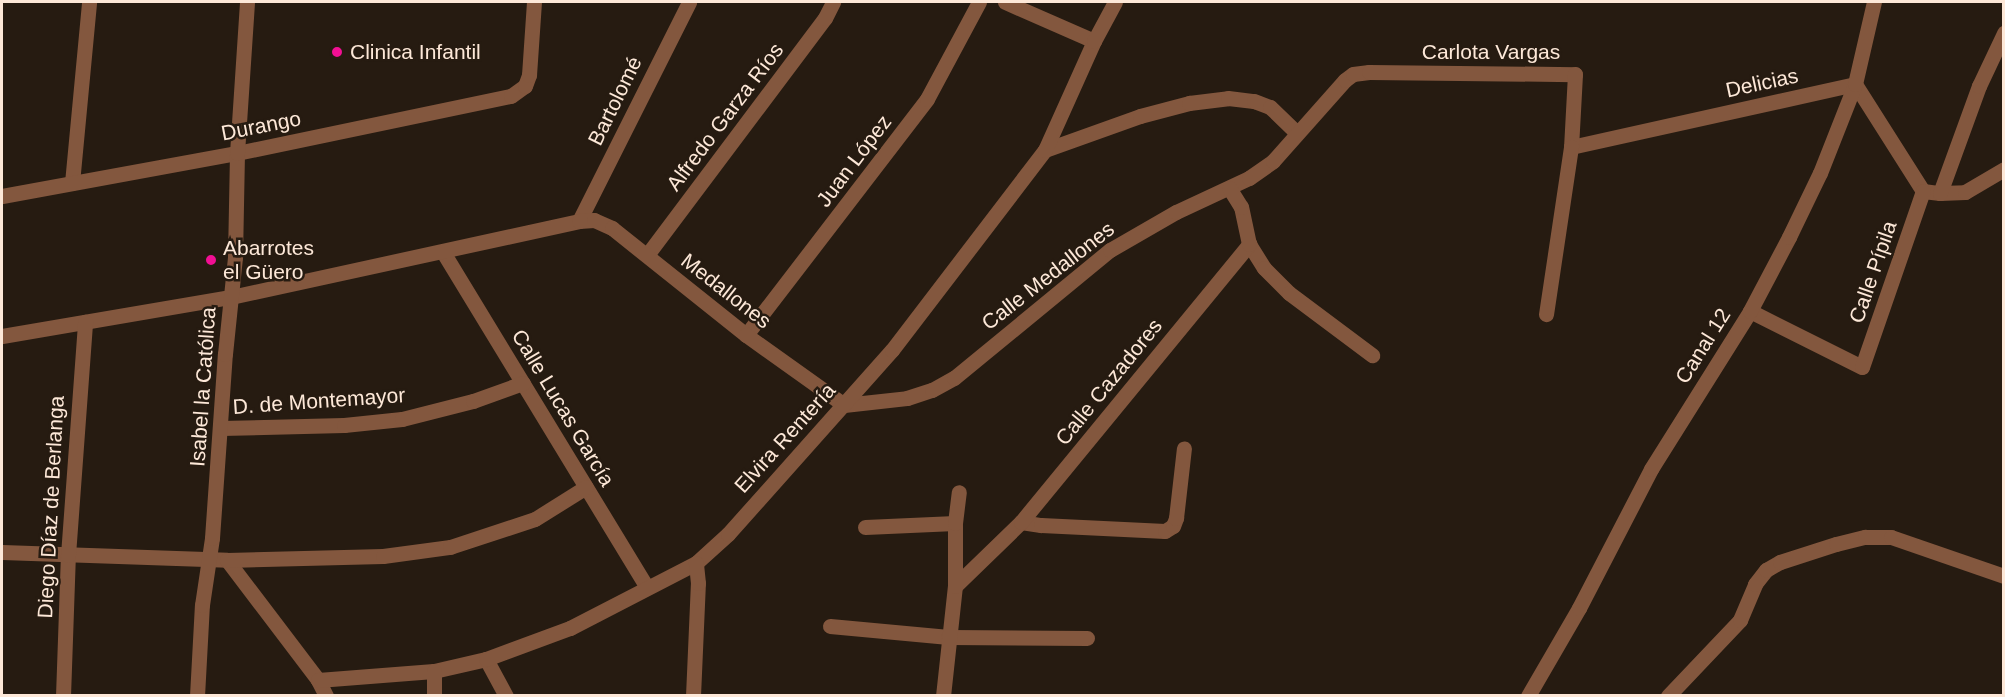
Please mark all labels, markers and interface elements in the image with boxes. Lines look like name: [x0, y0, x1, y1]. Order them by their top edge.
street label: Alfredo Garza Ríos: [661, 38, 789, 196]
place label: Clinica Infantil: [350, 39, 481, 65]
street label: Carlota Vargas: [1422, 39, 1560, 65]
marker: Clinica Infantil: [328, 43, 346, 61]
street label: Bartolomé: [583, 52, 647, 150]
street label: Delicias: [1723, 63, 1801, 103]
street label: Durango: [219, 106, 303, 146]
street label: Juan López: [811, 110, 897, 212]
street label: Calle Medallones: [977, 216, 1119, 336]
street label: Calle Pípila: [1844, 218, 1902, 326]
place label: Abarrotes el Güero: [223, 235, 314, 285]
street label: Medallones: [676, 248, 776, 334]
marker: Abarrotes el Güero: [204, 253, 218, 267]
street label: Canal 12: [1670, 304, 1736, 388]
street label: Isabel la Católica: [185, 306, 221, 468]
street label: Calle Cazadores: [1050, 314, 1168, 450]
street label: Calle Lucas García: [506, 325, 620, 491]
street label: Elvira Rentería: [729, 378, 841, 498]
street label: D. de Montemayor: [232, 382, 406, 420]
street label: Diego Díaz de Berlanga: [33, 395, 69, 619]

